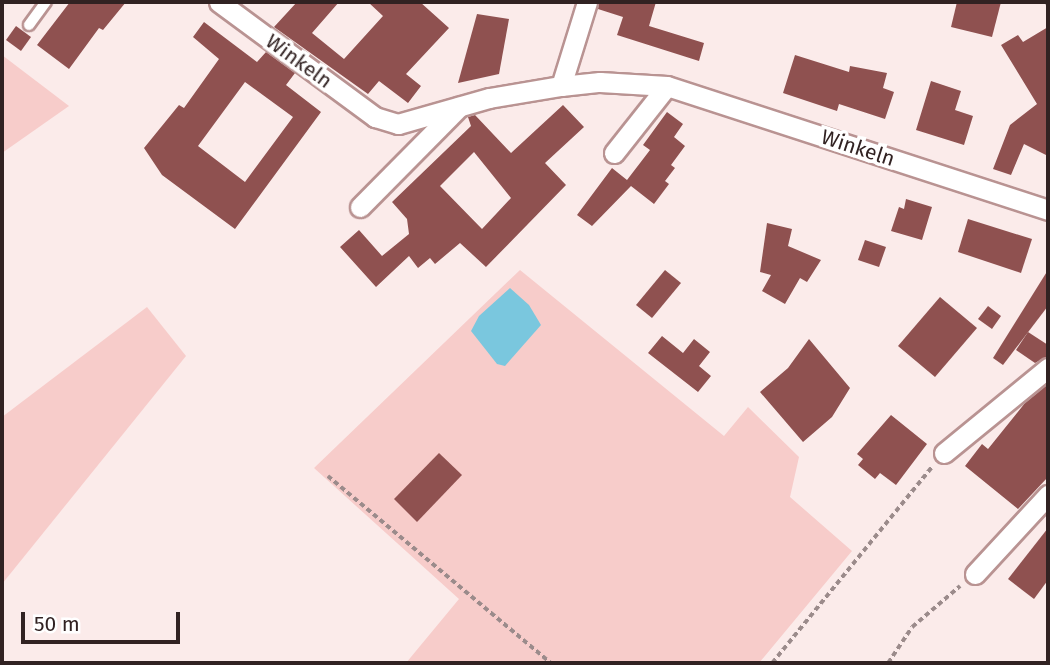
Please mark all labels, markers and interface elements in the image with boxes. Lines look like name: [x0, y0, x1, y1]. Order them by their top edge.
street label: Winkeln: [261, 28, 337, 94]
street label: Winkeln: [818, 124, 898, 172]
scale bar: [24, 598, 184, 642]
text: 50 m: [34, 611, 80, 637]

